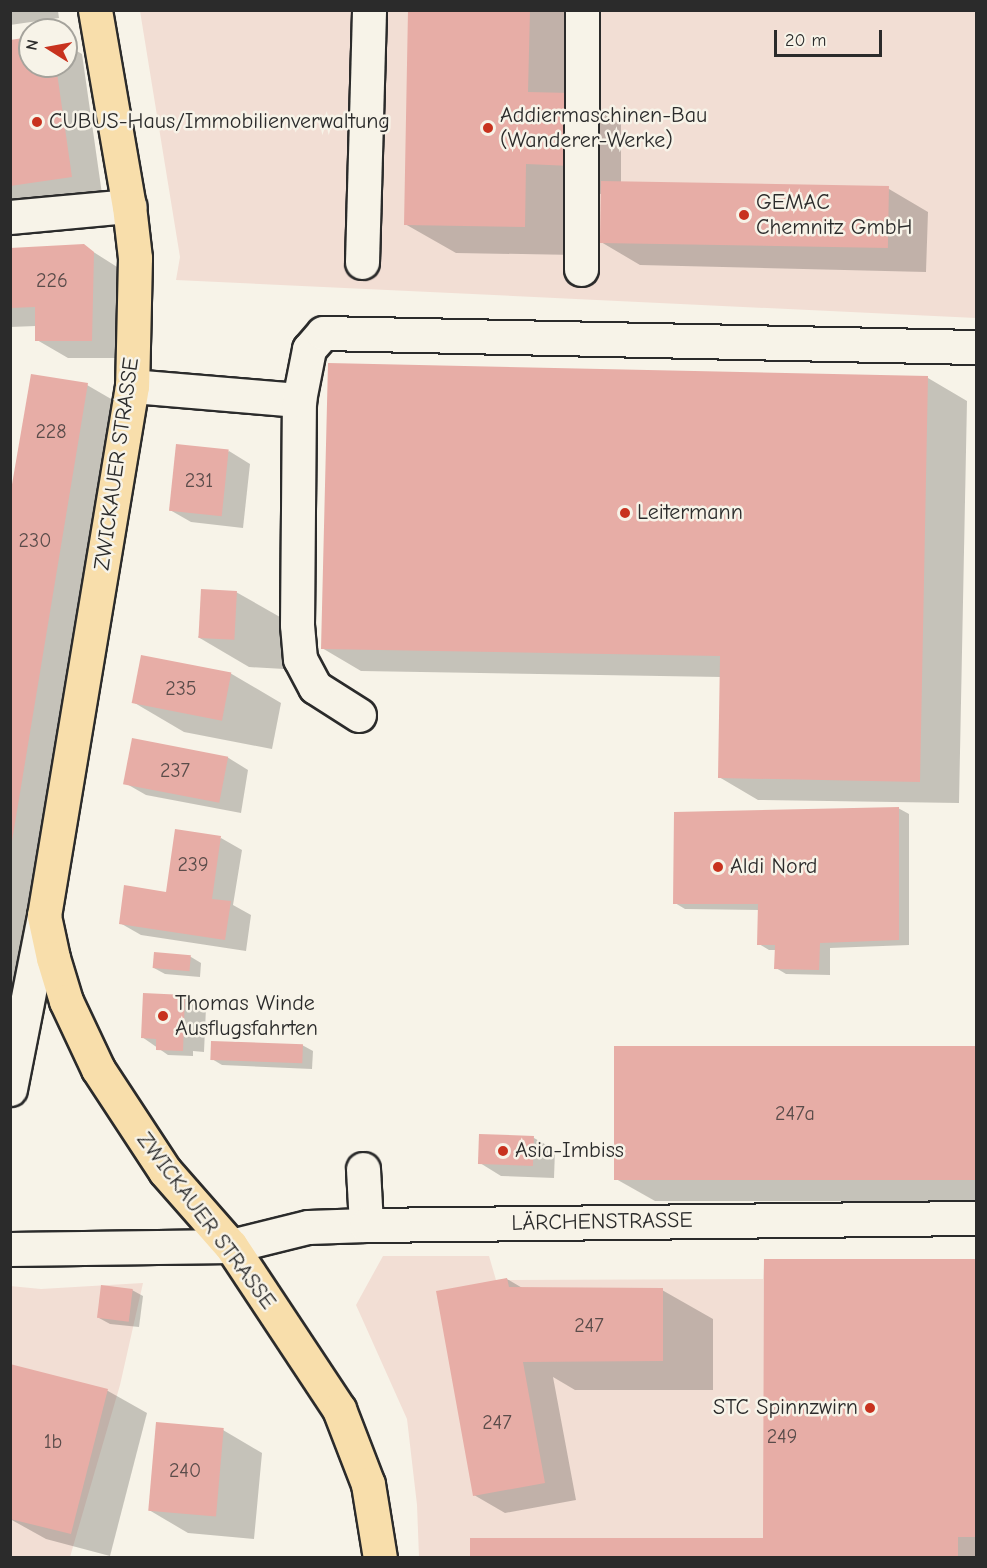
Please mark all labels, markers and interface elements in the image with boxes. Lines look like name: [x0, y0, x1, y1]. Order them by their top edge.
north arrow: [18, 18, 78, 78]
scale bar: [777, 18, 885, 56]
text: 20 m: [785, 30, 826, 51]
text: N: [22, 38, 42, 52]
place label: Addiermaschinen-Bau (Wanderer-Werke): [500, 102, 707, 154]
place label: CUBUS-Haus/Immobilienverwaltung: [49, 109, 390, 135]
marker: CUBUS-Haus/Immobilienverwaltung: [30, 115, 44, 129]
marker: Addiermaschinen-Bau (Wanderer-Werke): [481, 121, 495, 135]
place label: GEMAC Chemnitz GmbH: [756, 189, 912, 240]
marker: GEMAC Chemnitz GmbH: [737, 208, 751, 222]
house number: 226: [36, 268, 68, 292]
street label: ZWICKAUER STRASSE: [89, 356, 145, 572]
house number: 228: [35, 419, 67, 443]
house number: 231: [185, 468, 213, 492]
place label: Leitermann: [637, 500, 743, 526]
marker: Leitermann: [618, 506, 632, 520]
house number: 230: [19, 528, 51, 552]
house number: 235: [165, 676, 197, 700]
house number: 237: [160, 758, 190, 782]
house number: 239: [177, 852, 209, 876]
place label: Aldi Nord: [730, 854, 817, 880]
marker: Aldi Nord: [711, 860, 725, 874]
place label: Thomas Winde Ausflugsfahrten: [175, 990, 318, 1042]
marker: Thomas Winde Ausflugsfahrten: [156, 1009, 170, 1023]
house number: 247a: [775, 1101, 815, 1125]
street label: ZWICKAUER STRASSE: [131, 1127, 281, 1315]
place label: Asia-Imbiss: [515, 1138, 624, 1164]
marker: Asia-Imbiss: [496, 1144, 510, 1158]
street label: LÄRCHENSTRASSE: [511, 1207, 693, 1237]
house number: 247: [574, 1313, 604, 1337]
place label: STC Spinnzwirn: [713, 1395, 858, 1421]
marker: STC Spinnzwirn: [863, 1401, 877, 1415]
house number: 247: [482, 1410, 512, 1434]
house number: 249: [767, 1424, 797, 1448]
house number: 1b: [44, 1429, 62, 1453]
house number: 240: [169, 1458, 201, 1482]

